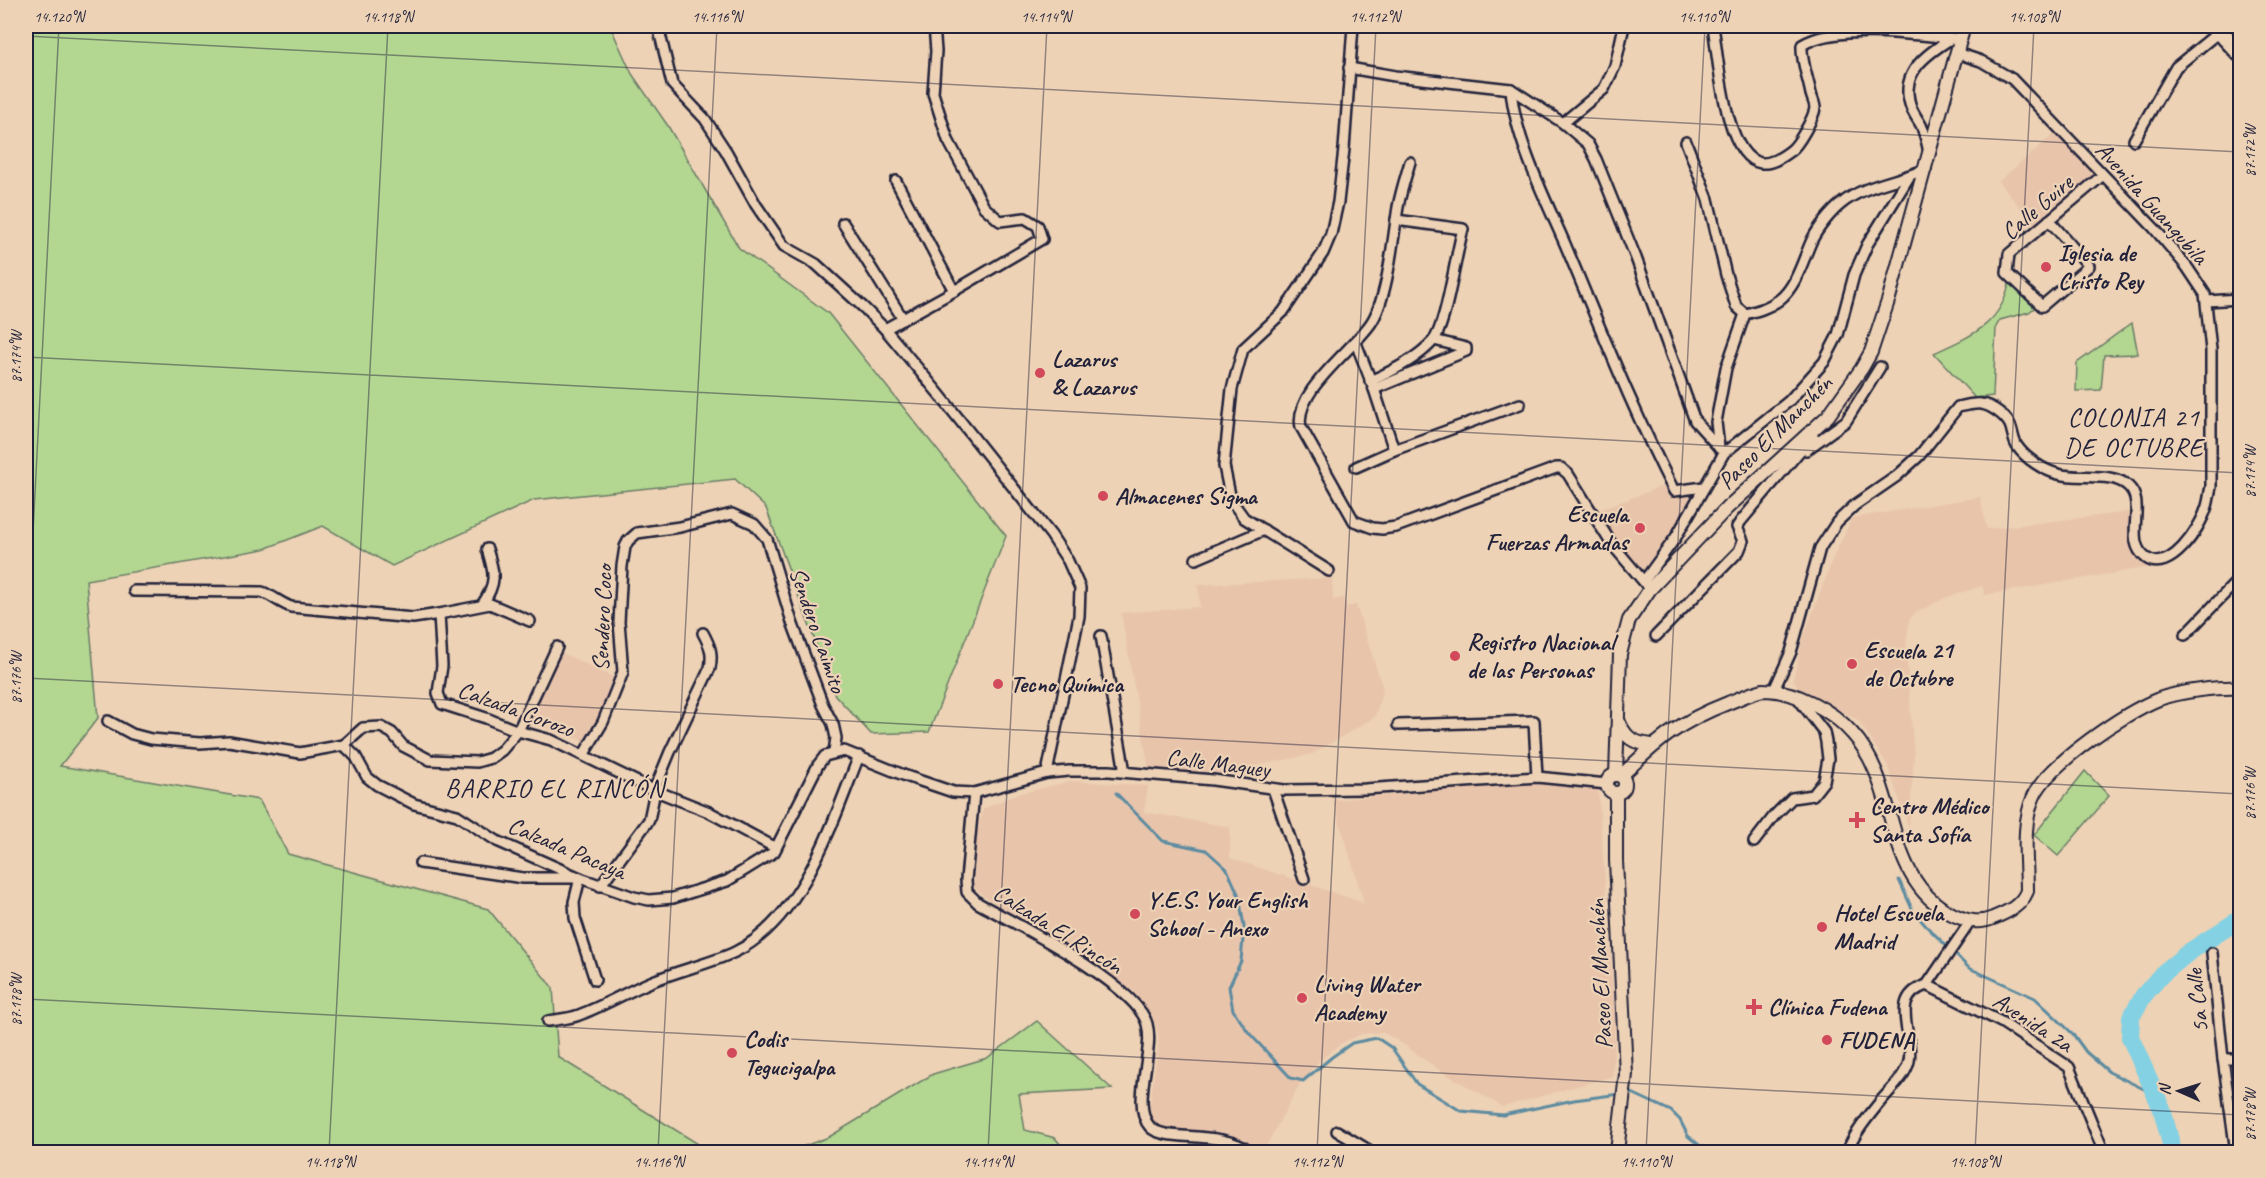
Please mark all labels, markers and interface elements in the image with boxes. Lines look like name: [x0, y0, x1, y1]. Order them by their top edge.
text: 14.120°N: [34, 8, 87, 27]
text: 14.118°N: [363, 8, 416, 27]
text: 14.116°N: [692, 8, 745, 27]
text: 14.114°N: [1021, 8, 1074, 27]
text: 14.112°N: [1350, 8, 1403, 27]
text: 14.110°N: [1679, 8, 1732, 27]
text: 14.108°N: [2009, 8, 2062, 27]
text: 87.172°W: [2241, 122, 2260, 177]
street label: Avenida Guangubila: [2089, 135, 2216, 272]
street label: Calle Guire: [1995, 166, 2081, 246]
place label: Iglesia de Cristo Rey: [2058, 238, 2146, 296]
marker: Iglesia de Cristo Rey: [2039, 260, 2053, 274]
text: 87.174°W: [7, 328, 26, 383]
place label: Lazarus & Lazarus: [1052, 344, 1138, 402]
marker: Lazarus & Lazarus: [1033, 366, 1047, 380]
street label: Paseo El Manchén: [1711, 367, 1840, 496]
district label: COLONIA 21 DE OCTUBRE: [2064, 401, 2206, 464]
text: 87.174°W: [2241, 443, 2260, 498]
place label: Almacenes Sigma: [1115, 481, 1259, 511]
marker: Almacenes Sigma: [1096, 489, 1110, 503]
place label: Escuela Fuerzas Armadas: [1486, 499, 1631, 557]
marker: Escuela Fuerzas Armadas: [1633, 521, 1647, 535]
street label: Sendero Coco: [585, 562, 619, 672]
street label: Sendero Caimito: [783, 563, 854, 698]
place label: Registro Nacional de las Personas: [1467, 627, 1619, 685]
place label: Escuela 21 de Octubre: [1864, 635, 1956, 693]
text: 87.176°W: [7, 649, 26, 704]
marker: Registro Nacional de las Personas: [1448, 649, 1462, 663]
marker: Escuela 21 de Octubre: [1845, 657, 1859, 671]
place label: Tecno Química: [1010, 669, 1125, 699]
street label: Calzada Corozo: [454, 674, 579, 744]
marker: Tecno Química: [991, 677, 1005, 691]
street label: Calle Maguey: [1165, 742, 1273, 784]
text: 87.176°W: [2241, 765, 2260, 820]
district label: BARRIO EL RINCÓN: [445, 772, 668, 805]
place label: Centro Médico Santa Sofía: [1870, 791, 1991, 849]
street label: Calzada Pacaya: [504, 810, 632, 887]
marker: Centro Médico Santa Sofía: [1848, 811, 1866, 829]
street label: Calzada El Rincón: [988, 877, 1129, 981]
place label: Y.E.S. Your English School - Anexo: [1147, 885, 1308, 943]
street label: Paseo El Manchén: [1581, 897, 1619, 1050]
place label: Hotel Escuela Madrid: [1834, 898, 1946, 956]
marker: Y.E.S. Your English School - Anexo: [1128, 907, 1142, 921]
marker: Hotel Escuela Madrid: [1815, 920, 1829, 934]
street label: 5a Calle: [2179, 965, 2215, 1034]
place label: Living Water Academy: [1314, 969, 1422, 1027]
text: 87.178°W: [7, 971, 26, 1026]
street label: Avenida 2a: [1987, 985, 2080, 1060]
marker: Living Water Academy: [1295, 991, 1309, 1005]
place label: Clínica Fudena: [1768, 992, 1889, 1022]
marker: Clínica Fudena: [1745, 998, 1763, 1016]
place label: Codis Tegucigalpa: [744, 1024, 837, 1082]
place label: FUDENA: [1839, 1025, 1916, 1055]
marker: FUDENA: [1820, 1033, 1834, 1047]
marker: Codis Tegucigalpa: [725, 1046, 739, 1060]
north arrow: [2149, 1061, 2209, 1121]
text: N: [2155, 1082, 2175, 1096]
text: 87.178°W: [2241, 1086, 2260, 1141]
text: 14.118°N: [305, 1153, 358, 1172]
text: 14.116°N: [634, 1153, 687, 1172]
text: 14.114°N: [963, 1153, 1016, 1172]
text: 14.112°N: [1292, 1153, 1345, 1172]
text: 14.110°N: [1621, 1153, 1674, 1172]
text: 14.108°N: [1950, 1153, 2003, 1172]

